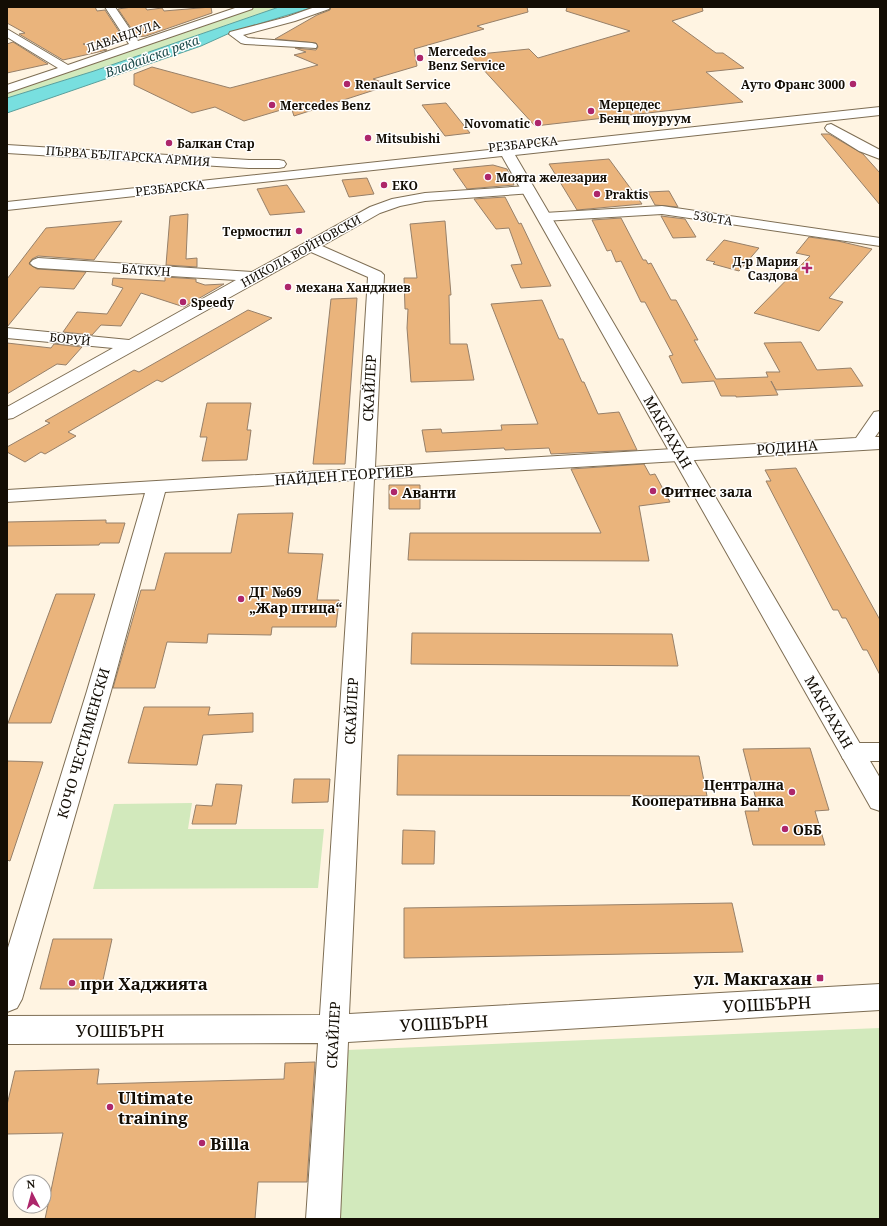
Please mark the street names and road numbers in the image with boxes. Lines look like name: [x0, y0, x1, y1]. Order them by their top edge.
street label: ЛАВАНДУЛА: [84, 15, 163, 57]
street label: РЕЗБАРСКА: [487, 132, 559, 156]
street label: ПЪРВА БЪЛГАРСКА АРМИЯ: [45, 142, 211, 170]
street label: РЕЗБАРСКА: [134, 176, 206, 200]
street label: 530-ТА: [692, 206, 735, 230]
street label: НИКОЛА ВОЙНОВСКИ: [238, 211, 364, 291]
street label: БАТКУН: [121, 260, 172, 280]
street label: БОРУЙ: [49, 328, 92, 350]
street label: СКАЙЛЕР: [358, 354, 380, 422]
street label: МАКГАХАН: [639, 392, 697, 472]
street label: РОДИНА: [756, 435, 819, 459]
street label: НАЙДЕН ГЕОРГИЕВ: [274, 461, 414, 489]
street label: КОЧО ЧЕСТИМЕНСКИ: [52, 665, 114, 821]
street label: МАКГАХАН: [800, 672, 858, 752]
street label: СКАЙЛЕР: [340, 677, 362, 745]
street label: УОШБЪРН: [722, 990, 812, 1018]
street label: СКАЙЛЕР: [322, 1001, 344, 1069]
street label: УОШБЪРН: [399, 1009, 489, 1037]
street label: УОШБЪРН: [76, 1019, 164, 1042]

